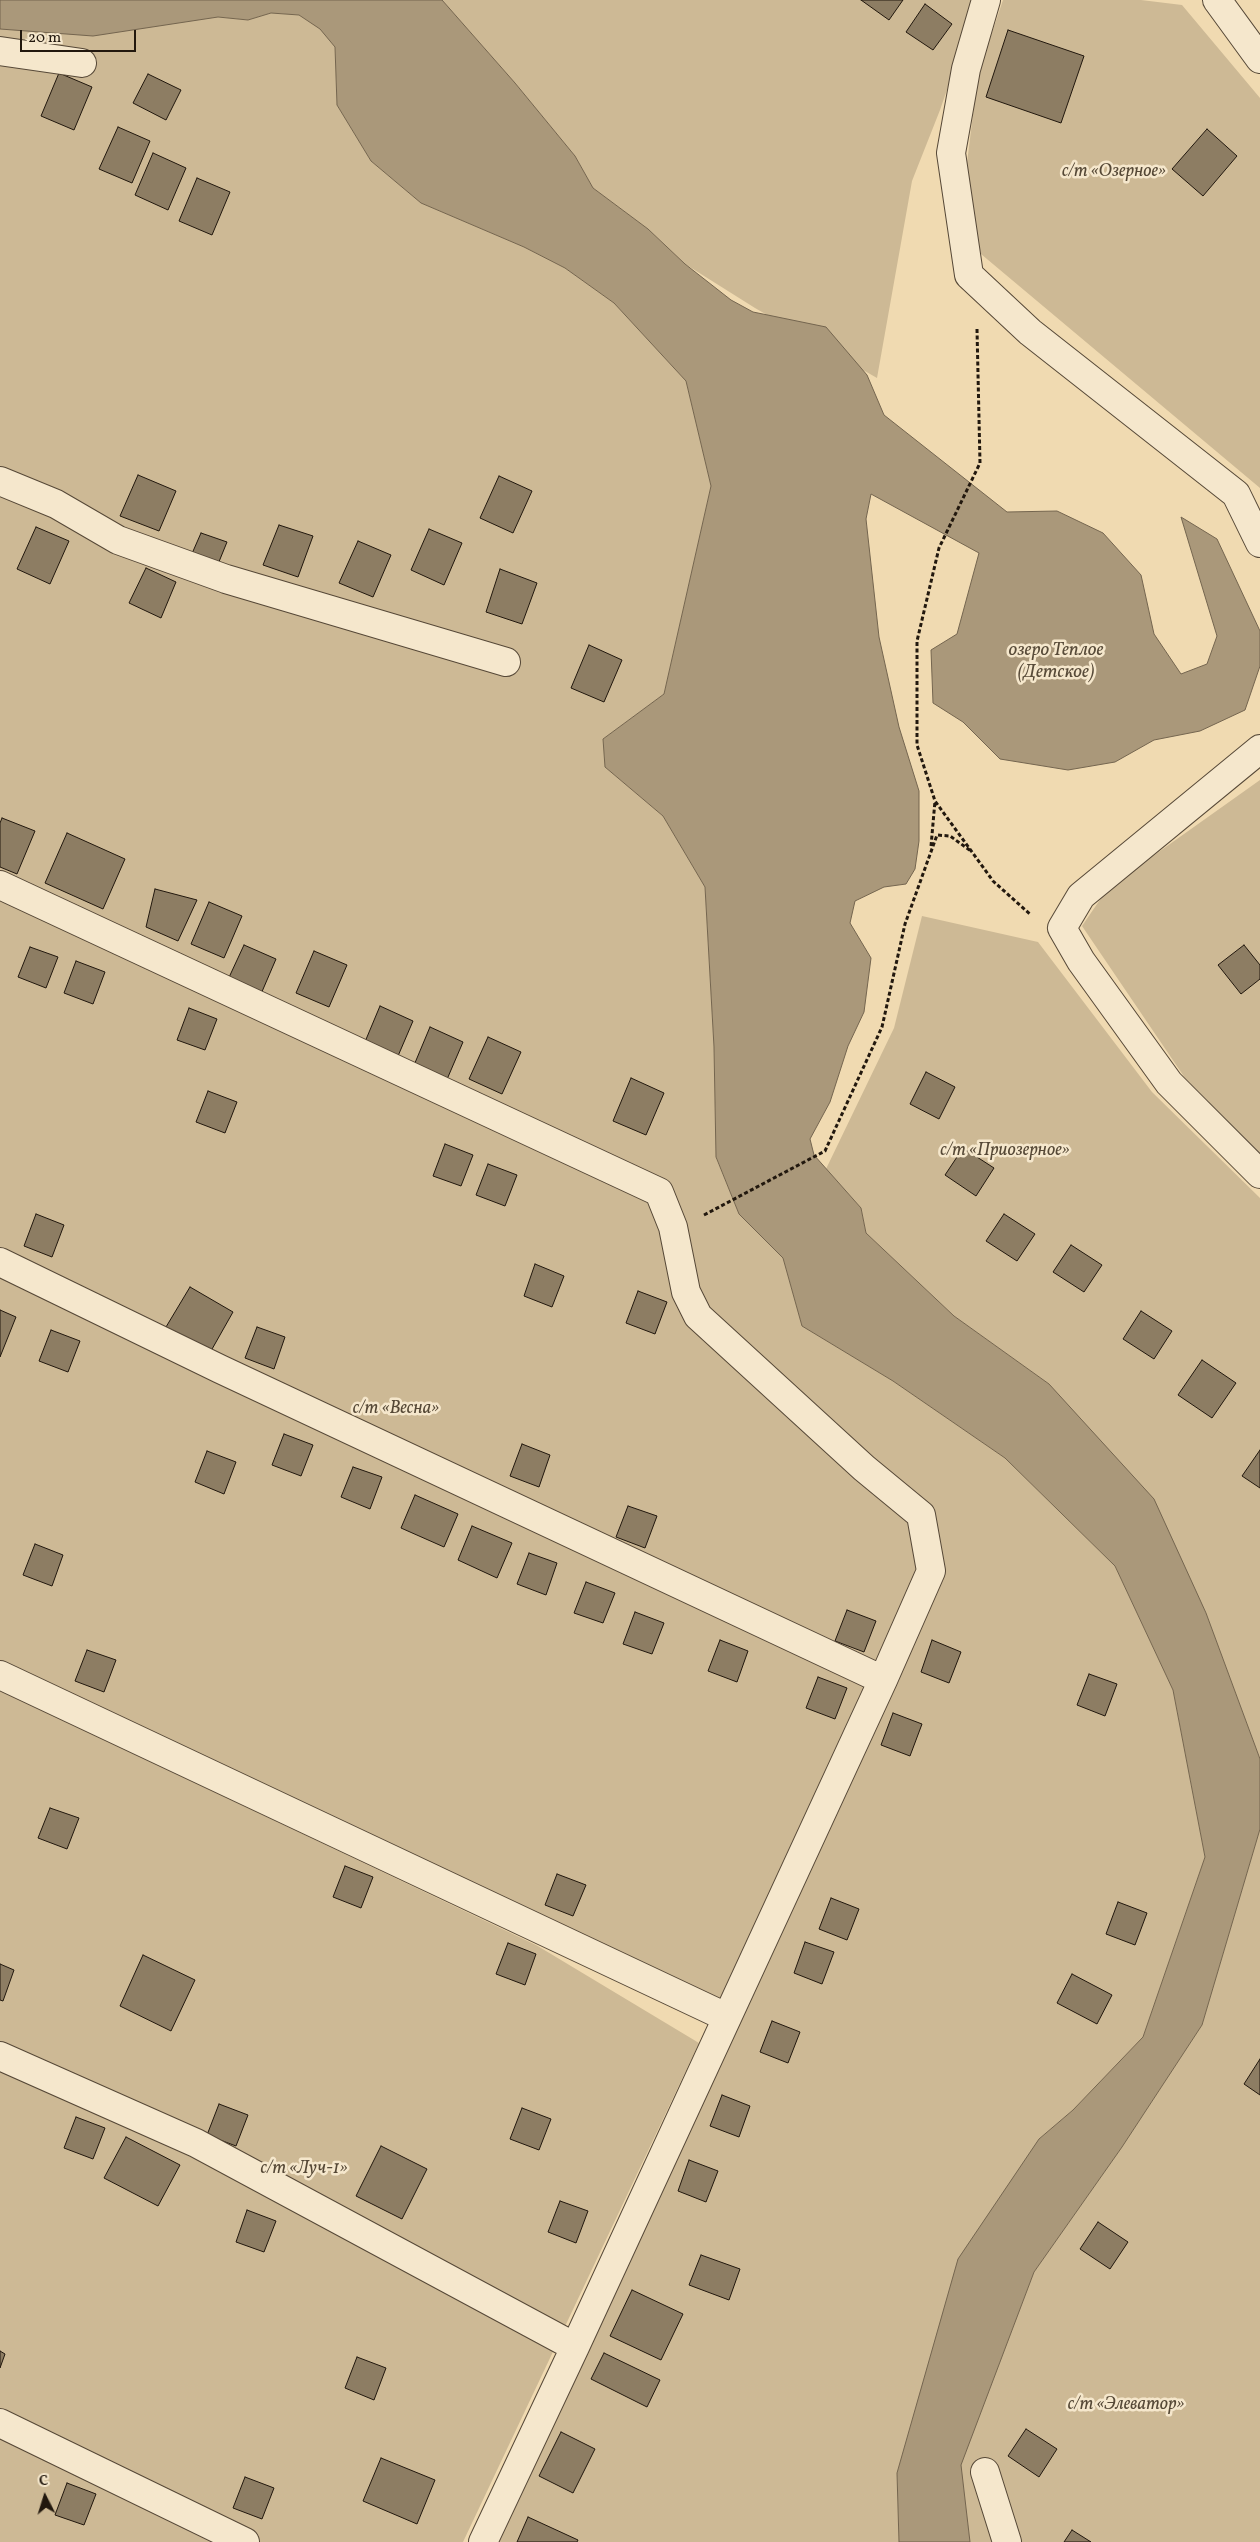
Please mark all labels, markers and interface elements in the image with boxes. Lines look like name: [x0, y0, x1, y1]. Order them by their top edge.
scale bar: [22, 20, 139, 52]
text: 20 m: [28, 28, 61, 49]
park label: с/т «Озерное»: [1062, 162, 1166, 184]
water label: озеро Теплое (Детское): [1009, 641, 1103, 685]
park label: с/т «Приозерное»: [940, 1141, 1070, 1163]
park label: с/т «Весна»: [353, 1399, 439, 1421]
park label: с/т «Луч-1»: [260, 2159, 348, 2181]
park label: с/т «Элеватор»: [1068, 2395, 1184, 2417]
north arrow: [20, 2472, 70, 2522]
text: С: [38, 2472, 49, 2491]

